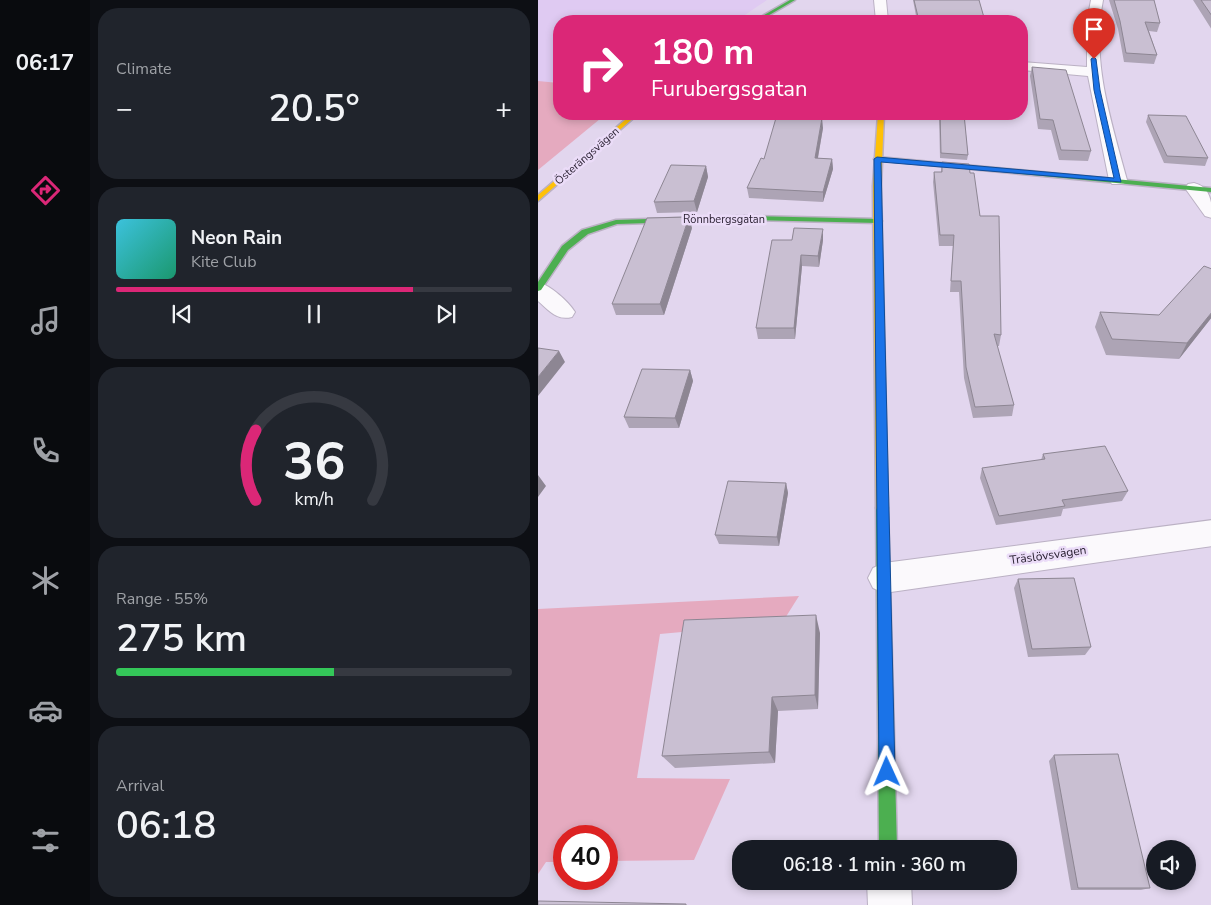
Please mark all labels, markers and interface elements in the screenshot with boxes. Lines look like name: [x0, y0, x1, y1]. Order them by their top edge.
pin: [1073, 8, 1115, 59]
icon: arrive: [1080, 15, 1108, 43]
text: 180 m: [651, 29, 754, 76]
icon: right: [568, 35, 633, 100]
text: 06:17: [16, 48, 74, 78]
text: Climate: [116, 58, 171, 80]
text: Furubergsgatan: [651, 74, 808, 104]
text: 20.5°: [268, 83, 360, 134]
text: −: [116, 90, 133, 128]
text: +: [495, 90, 512, 128]
street label: Österängsvägen: [552, 124, 622, 188]
icon: directions: [28, 173, 63, 208]
street label: Rönnbergsgatan: [683, 212, 765, 227]
text: Neon Rain: [191, 225, 282, 251]
text: Kite Club: [191, 251, 257, 273]
icon: previous: [168, 300, 196, 328]
icon: pause: [300, 300, 328, 328]
icon: next: [432, 300, 460, 328]
icon: music: [28, 303, 63, 338]
text: 36: [283, 426, 345, 497]
icon: phone: [28, 433, 63, 468]
text: km/h: [294, 487, 334, 511]
street label: Träslövsvägen: [1009, 542, 1087, 568]
icon: climate: [28, 563, 63, 598]
text: Range · 55%: [116, 588, 208, 610]
text: 275 km: [116, 613, 247, 664]
icon: car: [28, 693, 63, 728]
position arrow: [860, 745, 912, 797]
text: Arrival: [116, 775, 164, 797]
text: 06:18: [116, 800, 216, 851]
icon: filters: [28, 823, 63, 858]
speed limit sign: 40: [553, 825, 618, 890]
map controls: [1146, 840, 1196, 890]
button: sound: [1146, 840, 1196, 890]
text: 06:18 · 1 min · 360 m: [783, 852, 966, 878]

